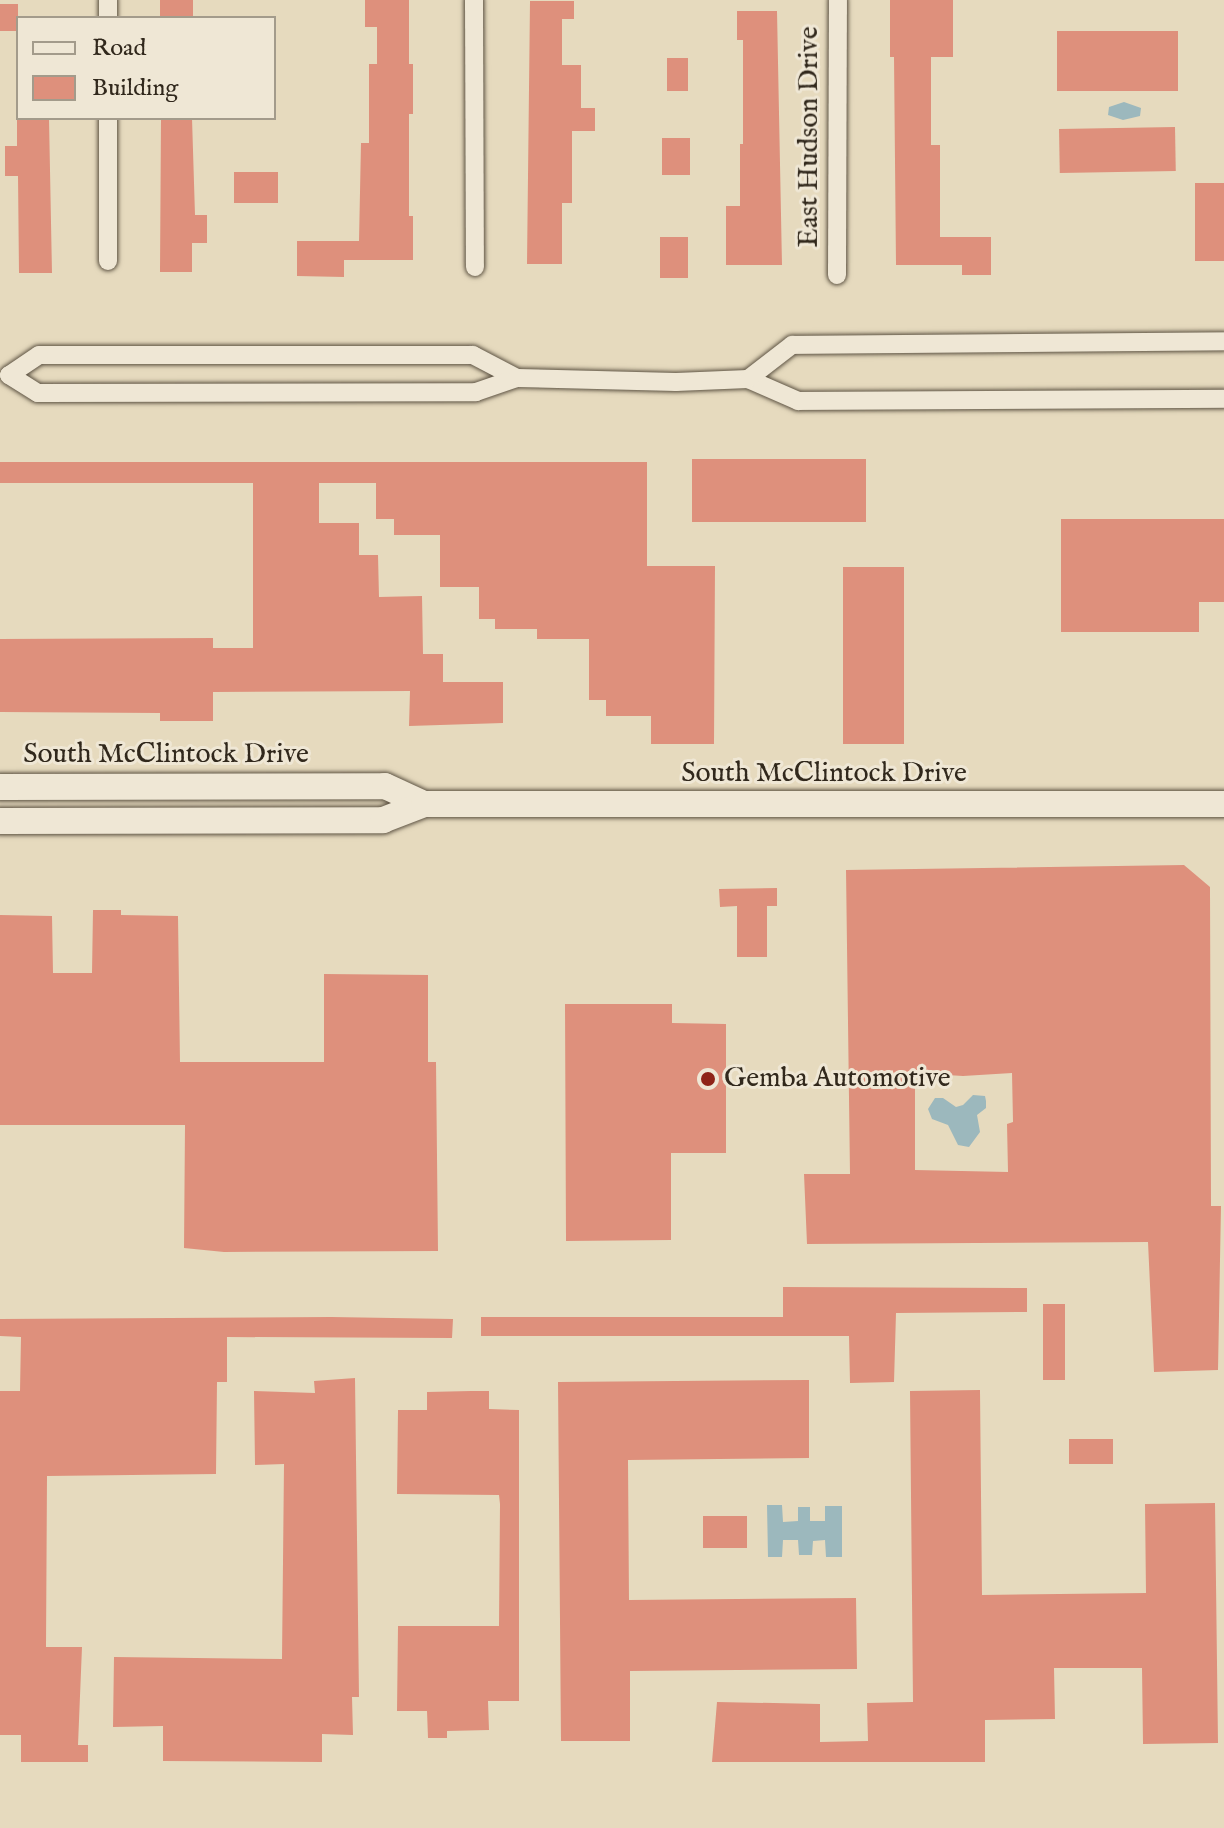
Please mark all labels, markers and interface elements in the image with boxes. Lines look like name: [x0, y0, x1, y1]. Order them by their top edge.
legend: [16, 16, 276, 120]
street label: East Hudson Drive: [793, 26, 827, 248]
text: Road: [92, 33, 146, 64]
text: Building: [92, 73, 178, 104]
street label: South McClintock Drive: [23, 738, 309, 772]
street label: South McClintock Drive: [681, 757, 967, 791]
place label: Gemba Automotive: [724, 1062, 951, 1096]
marker: Gemba Automotive: [699, 1070, 717, 1088]

